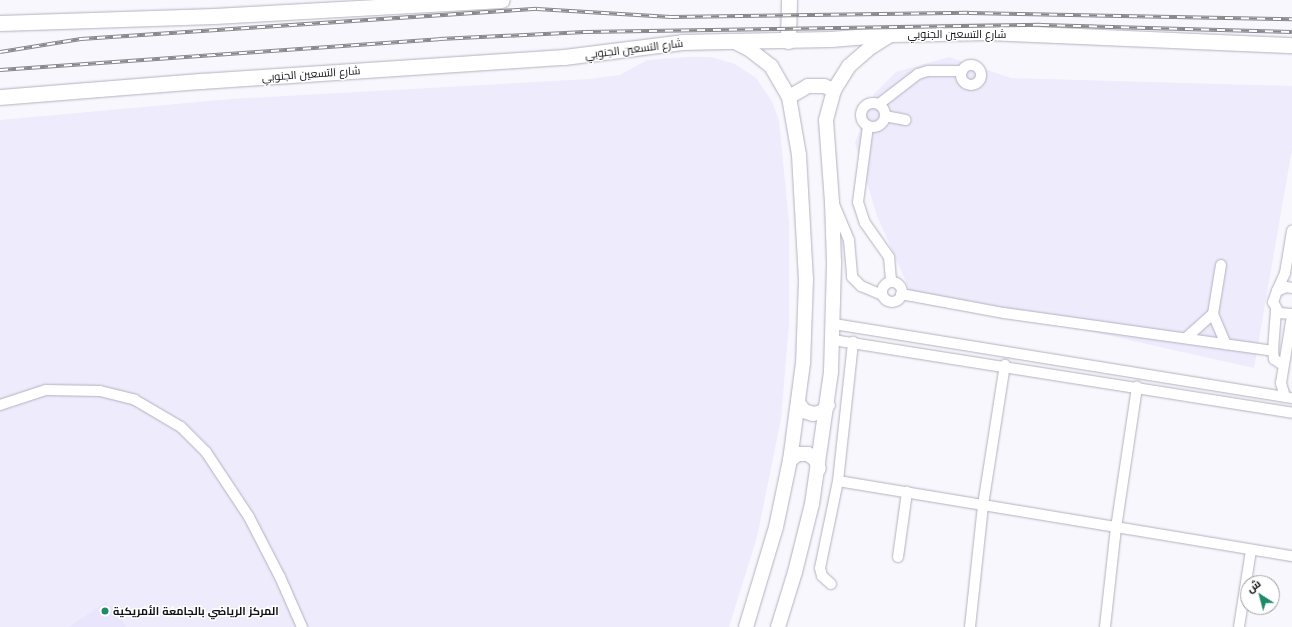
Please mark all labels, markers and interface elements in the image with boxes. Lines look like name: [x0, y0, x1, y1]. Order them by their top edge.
street label: شارع التسعين الجنوبي: [908, 27, 1006, 41]
street label: شارع التسعين الجنوبي: [584, 36, 684, 62]
street label: شارع التسعين الجنوبي: [261, 64, 361, 84]
north arrow: [1240, 575, 1280, 615]
text: ش: [1244, 576, 1263, 596]
place label: المركز الرياضي بالجامعة الأمريكية: [113, 604, 279, 618]
marker: المركز الرياضي بالجامعة الأمريكية: [100, 606, 110, 616]

